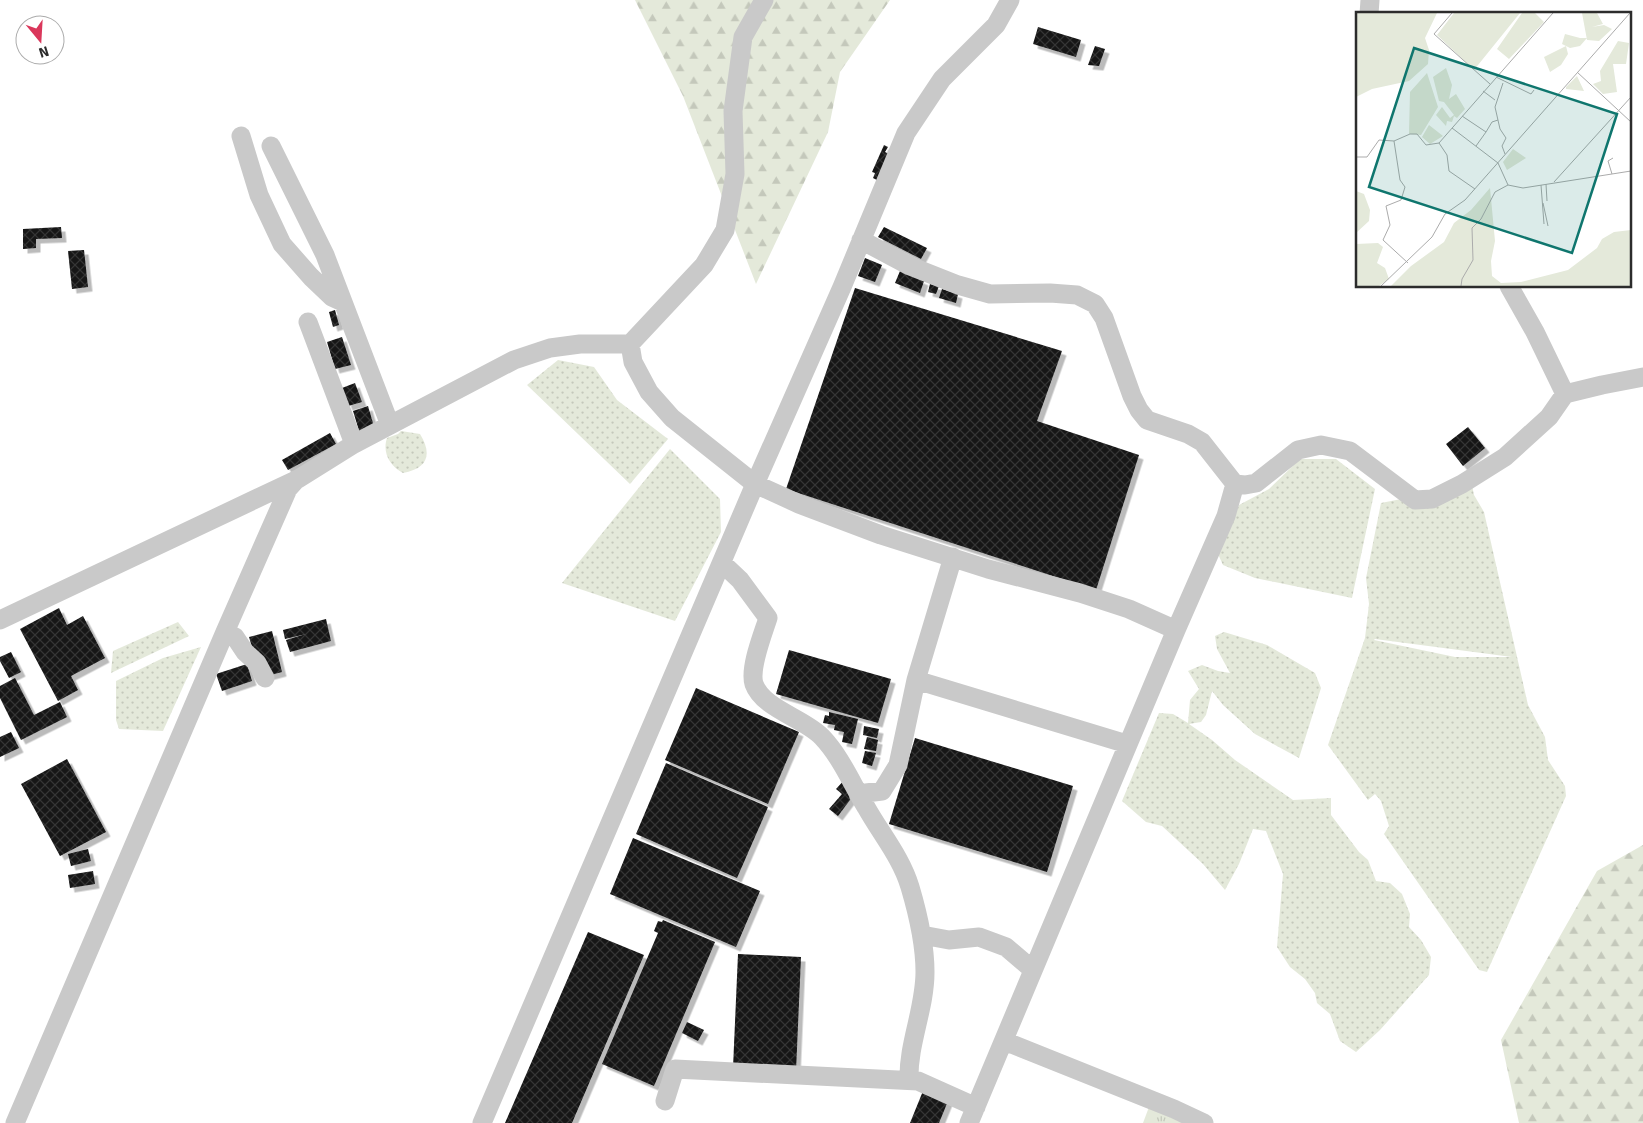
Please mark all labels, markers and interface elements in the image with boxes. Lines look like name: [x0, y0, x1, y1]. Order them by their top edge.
inset map: [1356, 12, 1630, 288]
north arrow: [15, 15, 65, 65]
text: N: [37, 42, 51, 61]

